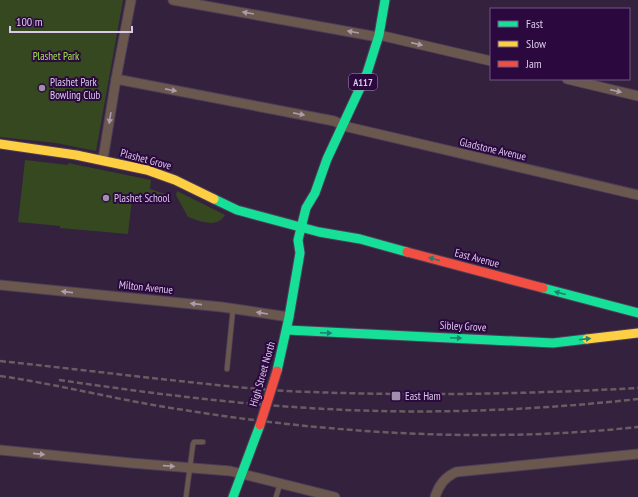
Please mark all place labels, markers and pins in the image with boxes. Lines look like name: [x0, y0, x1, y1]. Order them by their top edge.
place label: Plashet Park Bowling Club: [50, 75, 101, 102]
marker: Plashet Park Bowling Club: [37, 83, 47, 93]
place label: Plashet School: [114, 191, 170, 205]
marker: Plashet School: [101, 193, 111, 203]
place label: East Ham: [405, 389, 441, 403]
marker: East Ham: [390, 390, 402, 402]

